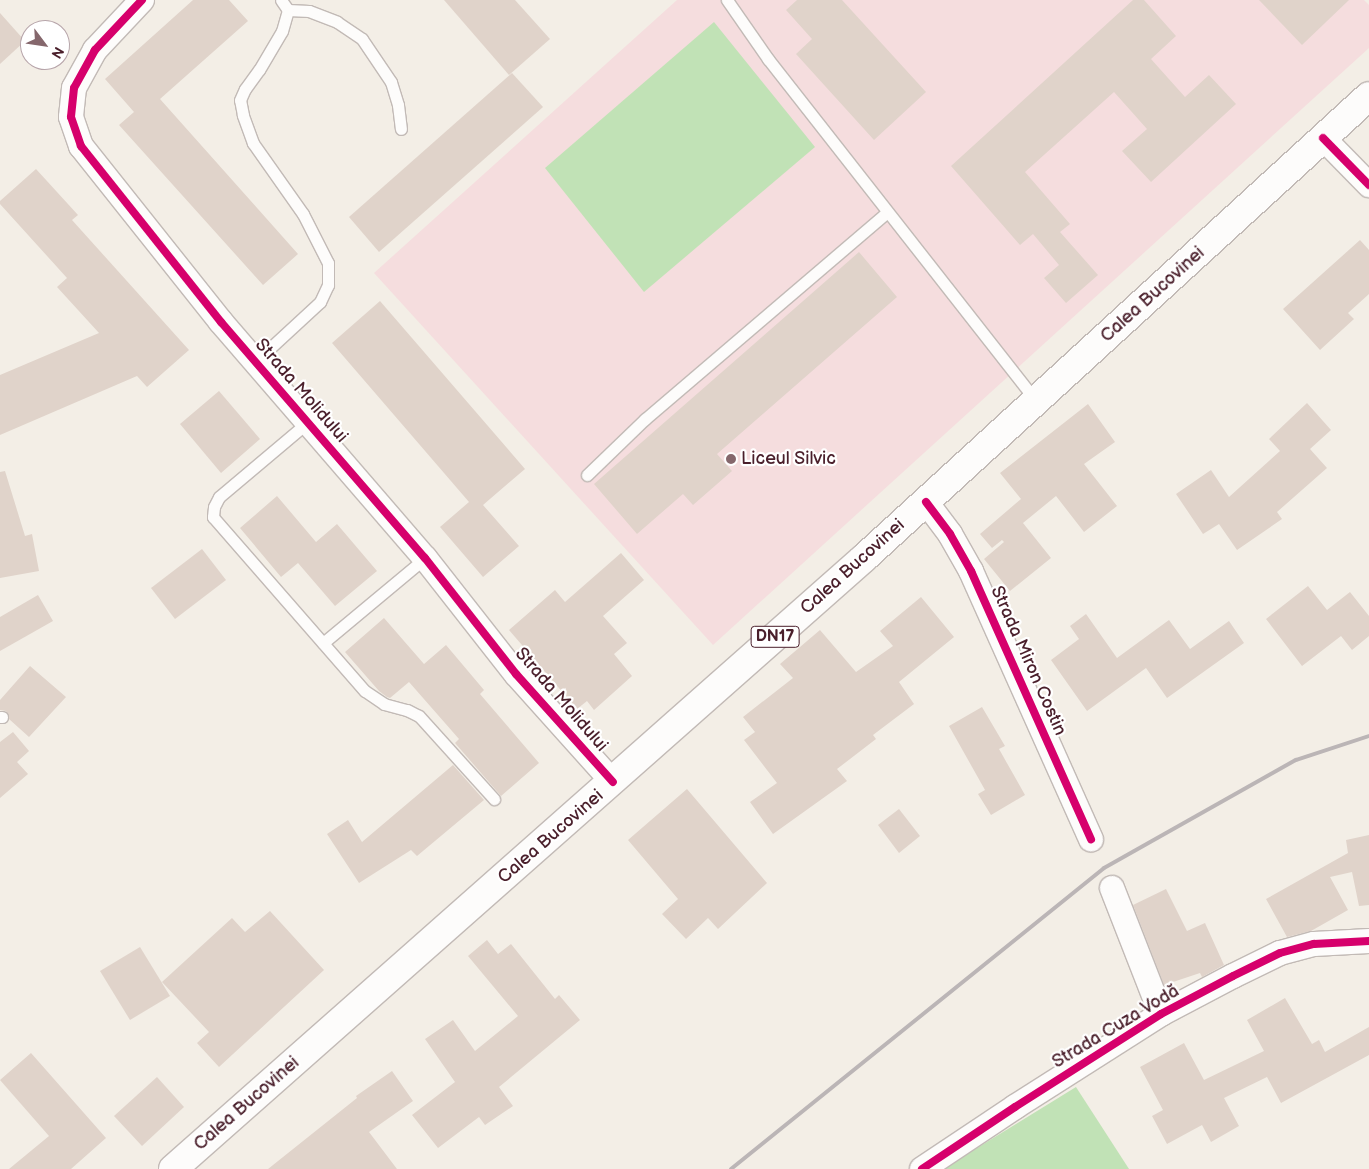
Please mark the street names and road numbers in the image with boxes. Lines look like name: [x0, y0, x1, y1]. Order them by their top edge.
street label: Calea Bucovinei: [1097, 243, 1209, 347]
street label: Strada Molidului: [250, 335, 352, 447]
street label: Calea Bucovinei: [797, 515, 909, 619]
street label: Strada Miron Costin: [985, 583, 1071, 739]
road number: DN17: [750, 624, 800, 650]
street label: Strada Molidului: [510, 644, 612, 756]
street label: Calea Bucovinei: [494, 785, 608, 889]
street label: Strada Cuza Vodă: [1048, 980, 1184, 1074]
street label: Calea Bucovinei: [190, 1052, 304, 1156]

